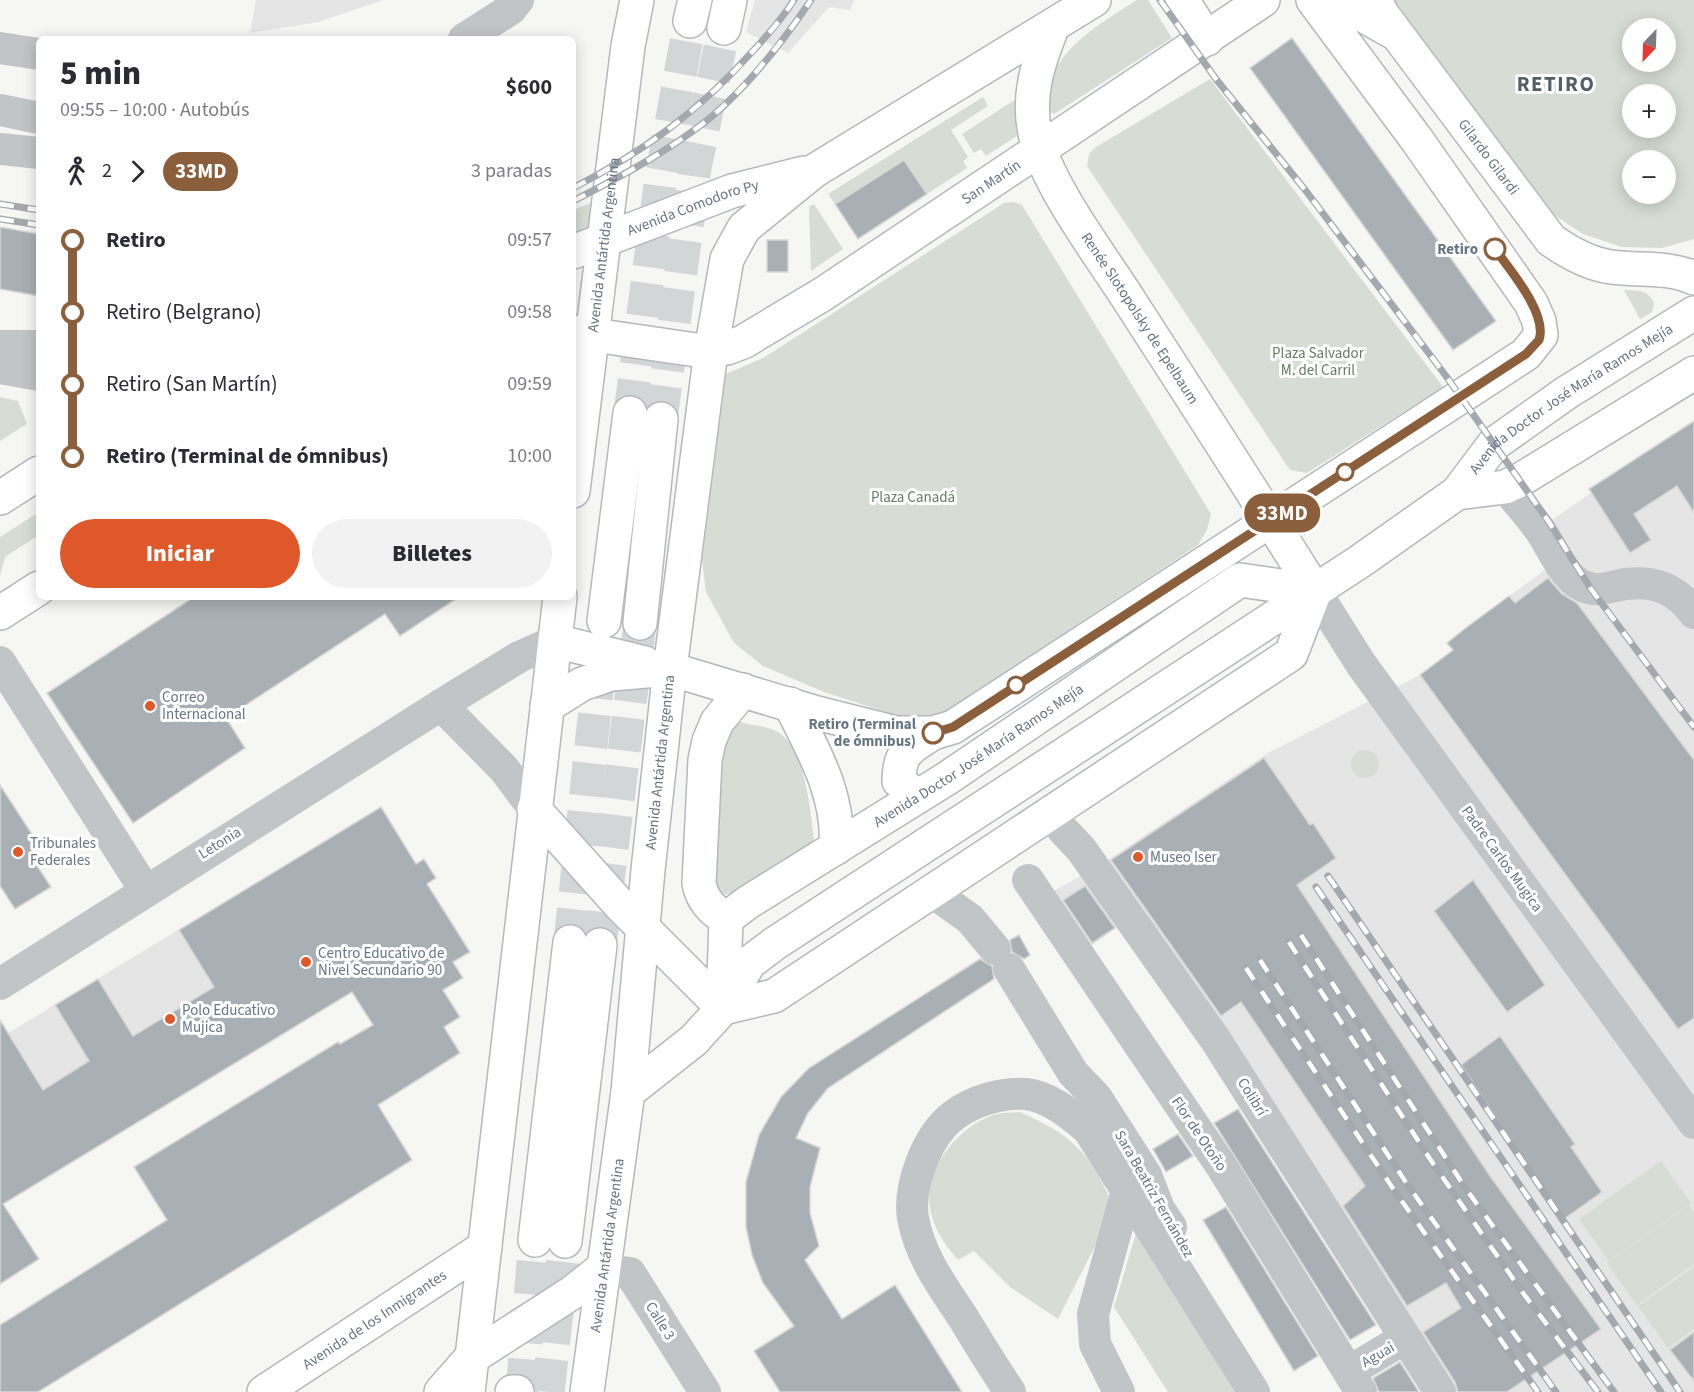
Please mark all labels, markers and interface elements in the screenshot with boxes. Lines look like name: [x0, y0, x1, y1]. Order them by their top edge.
north arrow: [1622, 18, 1676, 72]
map controls: [1622, 18, 1676, 204]
text: 5 min: [60, 50, 141, 97]
district label: RETIRO: [1517, 69, 1595, 99]
text: $600: [506, 71, 552, 103]
button: +: [1622, 84, 1676, 138]
text: 09:55 – 10:00 · Autobús: [60, 96, 249, 124]
street label: Gilardo Gilardi: [1453, 114, 1524, 199]
button: −: [1622, 150, 1676, 204]
street label: San Martín: [957, 154, 1025, 209]
icon: walk: [60, 155, 93, 188]
icon: forward: [121, 155, 154, 188]
text: 33MD: [175, 156, 226, 186]
street label: Avenida Antártida Argentina: [582, 156, 625, 333]
text: 2: [102, 157, 112, 185]
text: 3 paradas: [471, 157, 552, 185]
street label: Avenida Comodoro Py: [624, 174, 761, 241]
text: Retiro: [106, 224, 166, 256]
text: 09:57: [507, 226, 552, 254]
street label: Renée Slotopolsky de Epelbaum: [1076, 228, 1204, 408]
marker: Retiro: [1484, 238, 1506, 260]
place label: Retiro: [1437, 239, 1478, 260]
text: Retiro (Belgrano): [106, 296, 262, 328]
text: 09:58: [507, 298, 552, 326]
street label: Avenida Doctor José María Ramos Mejía: [1464, 318, 1677, 479]
park label: Plaza Salvador M. del Carril: [1272, 343, 1365, 381]
text: Retiro (San Martín): [106, 368, 278, 400]
text: 09:59: [507, 370, 552, 398]
text: Retiro (Terminal de ómnibus): [106, 440, 389, 472]
text: 10:00: [507, 442, 552, 470]
unlabelled marker: [1336, 463, 1354, 481]
park label: Plaza Canadá: [871, 487, 955, 508]
line badge: 33MD: [1240, 494, 1324, 532]
text: 33MD: [1256, 498, 1308, 528]
button: Iniciar: [60, 519, 300, 588]
button: Billetes: [312, 519, 552, 588]
street label: Avenida Antártida Argentina: [640, 674, 680, 851]
unlabelled marker: [1007, 676, 1025, 694]
street label: Avenida Doctor José María Ramos Mejía: [869, 678, 1088, 832]
place label: Correo Internacional: [162, 687, 246, 725]
marker: Correo Internacional: [143, 699, 157, 713]
place label: Retiro (Terminal de ómnibus): [808, 714, 917, 752]
marker: Retiro (Terminal de ómnibus): [922, 722, 944, 744]
street label: Padre Carlos Mugica: [1456, 802, 1548, 916]
street label: Letonia: [195, 822, 245, 864]
place label: Tribunales Federales: [30, 833, 96, 871]
marker: Tribunales Federales: [11, 845, 25, 859]
place label: Museo Iser: [1150, 847, 1218, 868]
marker: Museo Iser: [1131, 850, 1145, 864]
place label: Centro Educativo de Nivel Secundario 90: [318, 943, 444, 981]
marker: Centro Educativo de Nivel Secundario 90: [299, 955, 313, 969]
place label: Polo Educativo Mujica: [182, 1000, 275, 1038]
marker: Polo Educativo Mujica: [163, 1012, 177, 1026]
street label: Colibrí: [1232, 1074, 1273, 1121]
street label: Flor de Otoño: [1166, 1093, 1232, 1175]
street label: Sara Beatriz Fernández: [1109, 1127, 1199, 1261]
street label: Avenida Antártida Argentina: [585, 1157, 629, 1334]
street label: Avenida de los Inmigrantes: [298, 1265, 451, 1375]
street label: Calle 3: [640, 1298, 680, 1344]
street label: Aguai: [1358, 1337, 1398, 1373]

